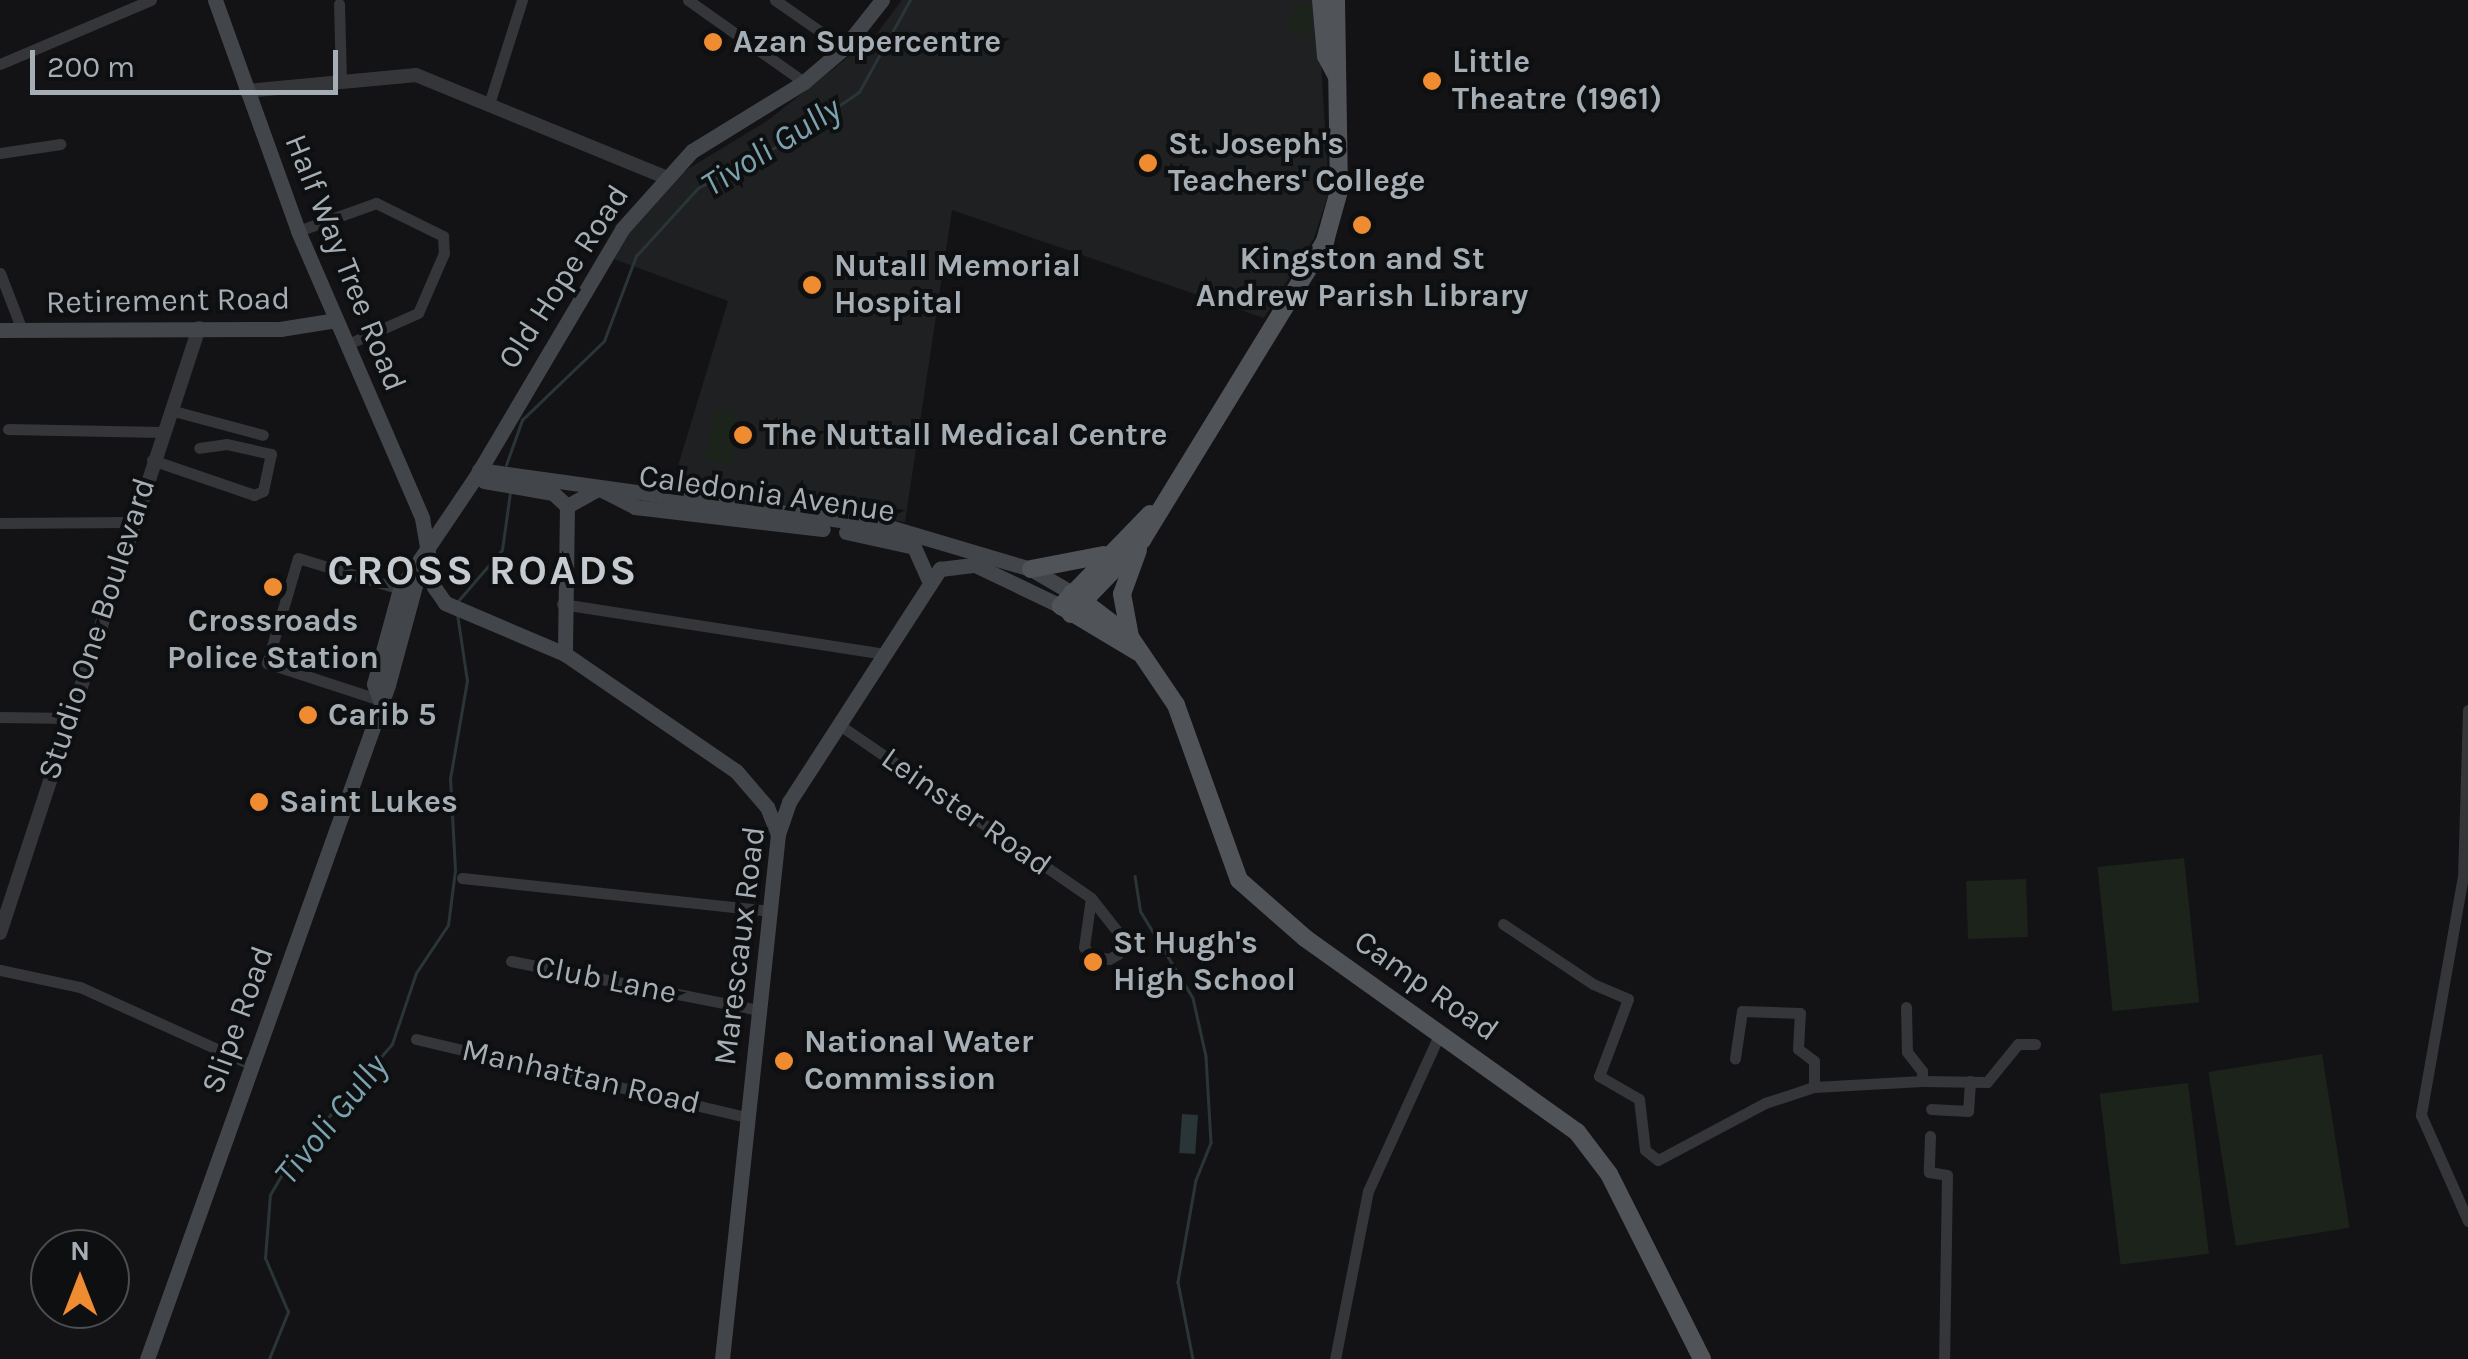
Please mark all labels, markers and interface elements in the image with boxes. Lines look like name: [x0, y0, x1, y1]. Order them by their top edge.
place label: Azan Supercentre: [733, 23, 1001, 61]
scale bar: [35, 30, 342, 92]
marker: Azan Supercentre: [702, 31, 724, 53]
place label: Little Theatre (1961): [1452, 44, 1662, 119]
text: 200 m: [47, 49, 135, 85]
marker: Little Theatre (1961): [1421, 70, 1443, 92]
water label: Tivoli Gully: [694, 88, 848, 206]
place label: St. Joseph's Teachers' College: [1168, 126, 1426, 201]
street label: Half Way Tree Road: [276, 129, 414, 397]
marker: St. Joseph's Teachers' College: [1137, 152, 1159, 174]
street label: Old Hope Road: [490, 178, 638, 376]
marker: Kingston and St Andrew Parish Library: [1351, 214, 1373, 236]
place label: Kingston and St Andrew Parish Library: [1196, 241, 1528, 316]
place label: Nutall Memorial Hospital: [834, 248, 1081, 323]
marker: Nutall Memorial Hospital: [799, 272, 825, 298]
street label: Retirement Road: [45, 280, 291, 322]
place label: The Nuttall Medical Centre: [763, 416, 1167, 454]
marker: The Nuttall Medical Centre: [732, 424, 754, 446]
street label: Caledonia Avenue: [636, 457, 898, 531]
street label: Studio One Boulevard: [30, 473, 164, 785]
district label: CROSS ROADS: [327, 545, 639, 595]
marker: Crossroads Police Station: [262, 576, 284, 598]
place label: Crossroads Police Station: [167, 603, 379, 678]
place label: Carib 5: [328, 696, 436, 734]
marker: Carib 5: [297, 704, 319, 726]
street label: Leinster Road: [874, 739, 1058, 885]
place label: Saint Lukes: [279, 783, 458, 821]
marker: Saint Lukes: [248, 791, 270, 813]
street label: Marescaux Road: [706, 824, 774, 1068]
street label: Camp Road: [1347, 922, 1505, 1050]
place label: St Hugh's High School: [1113, 925, 1296, 1000]
street label: Slipe Road: [194, 941, 282, 1099]
street label: Club Lane: [532, 948, 680, 1012]
marker: St Hugh's High School: [1082, 951, 1104, 973]
place label: National Water Commission: [804, 1024, 1033, 1099]
street label: Manhattan Road: [458, 1031, 704, 1123]
water label: Tivoli Gully: [266, 1046, 396, 1194]
marker: National Water Commission: [773, 1050, 795, 1072]
north arrow: [30, 1229, 130, 1329]
text: N: [70, 1234, 90, 1267]

